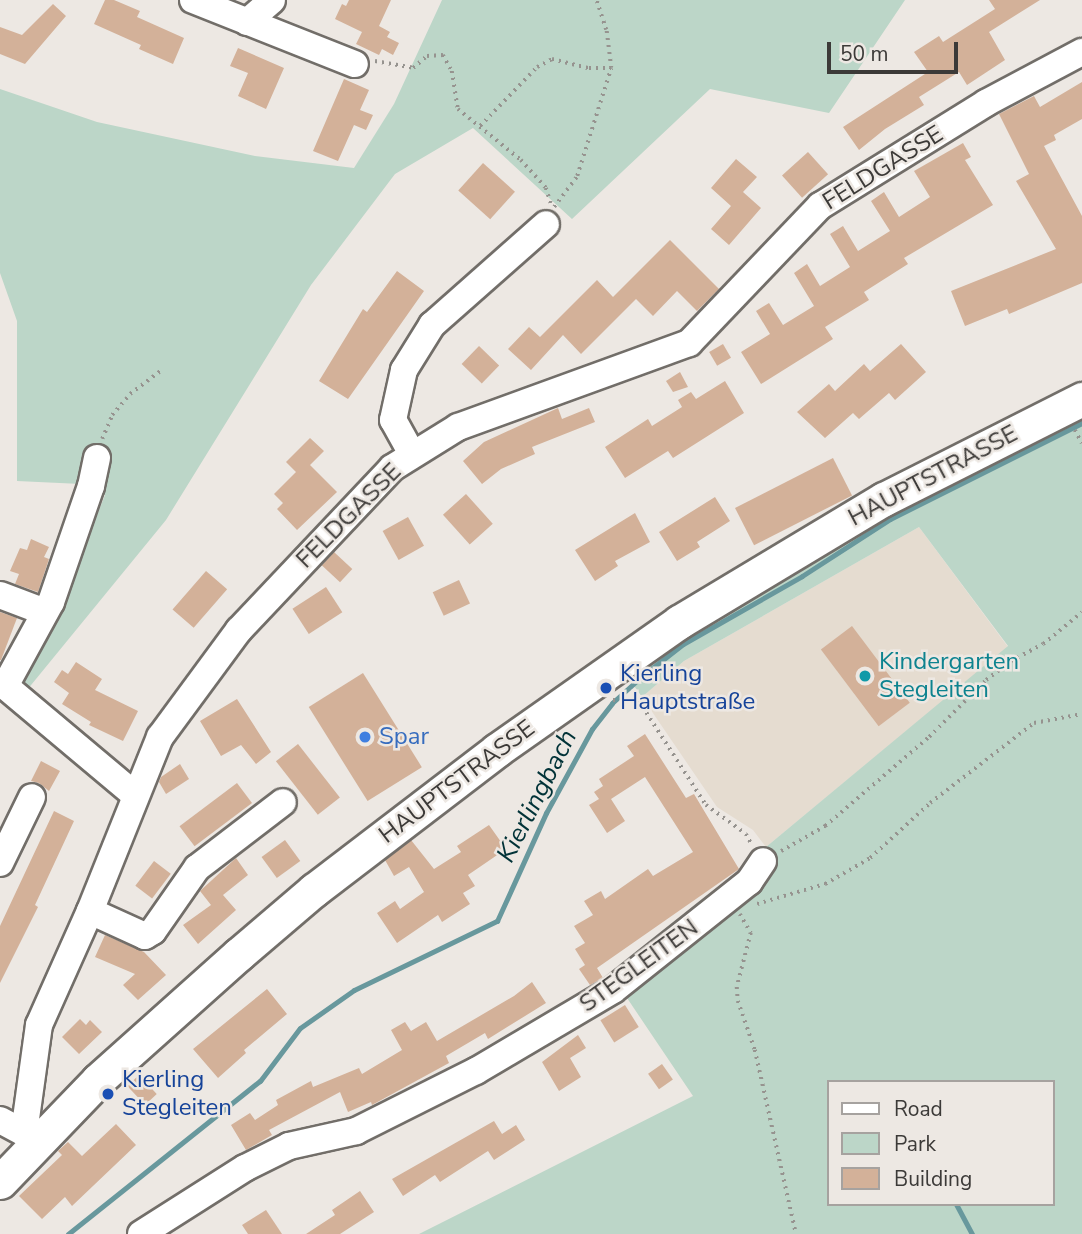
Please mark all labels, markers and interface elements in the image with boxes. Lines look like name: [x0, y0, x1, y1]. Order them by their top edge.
scale bar: [830, 28, 961, 72]
text: 50 m: [840, 40, 889, 68]
street label: FELDGASSE: [818, 120, 948, 216]
street label: HAUPTSTRASSE: [844, 419, 1022, 533]
street label: FELDGASSE: [291, 458, 407, 574]
place label: Kindergarten Stegleiten: [879, 648, 1019, 704]
place label: Kierling Hauptstraße: [620, 660, 755, 716]
marker: Kindergarten Stegleiten: [857, 668, 873, 684]
marker: Kierling Hauptstraße: [598, 680, 614, 696]
street label: HAUPTSTRASSE: [374, 714, 540, 850]
place label: Spar: [379, 723, 429, 751]
water label: Kierlingbach: [490, 724, 584, 868]
marker: Spar: [357, 729, 373, 745]
street label: STEGLEITEN: [574, 913, 704, 1019]
place label: Kierling Stegleiten: [122, 1066, 232, 1122]
legend: [827, 1080, 1054, 1206]
marker: Kierling Stegleiten: [100, 1086, 116, 1102]
text: Road: [894, 1095, 943, 1123]
text: Park: [894, 1130, 936, 1158]
text: Building: [894, 1165, 972, 1193]

